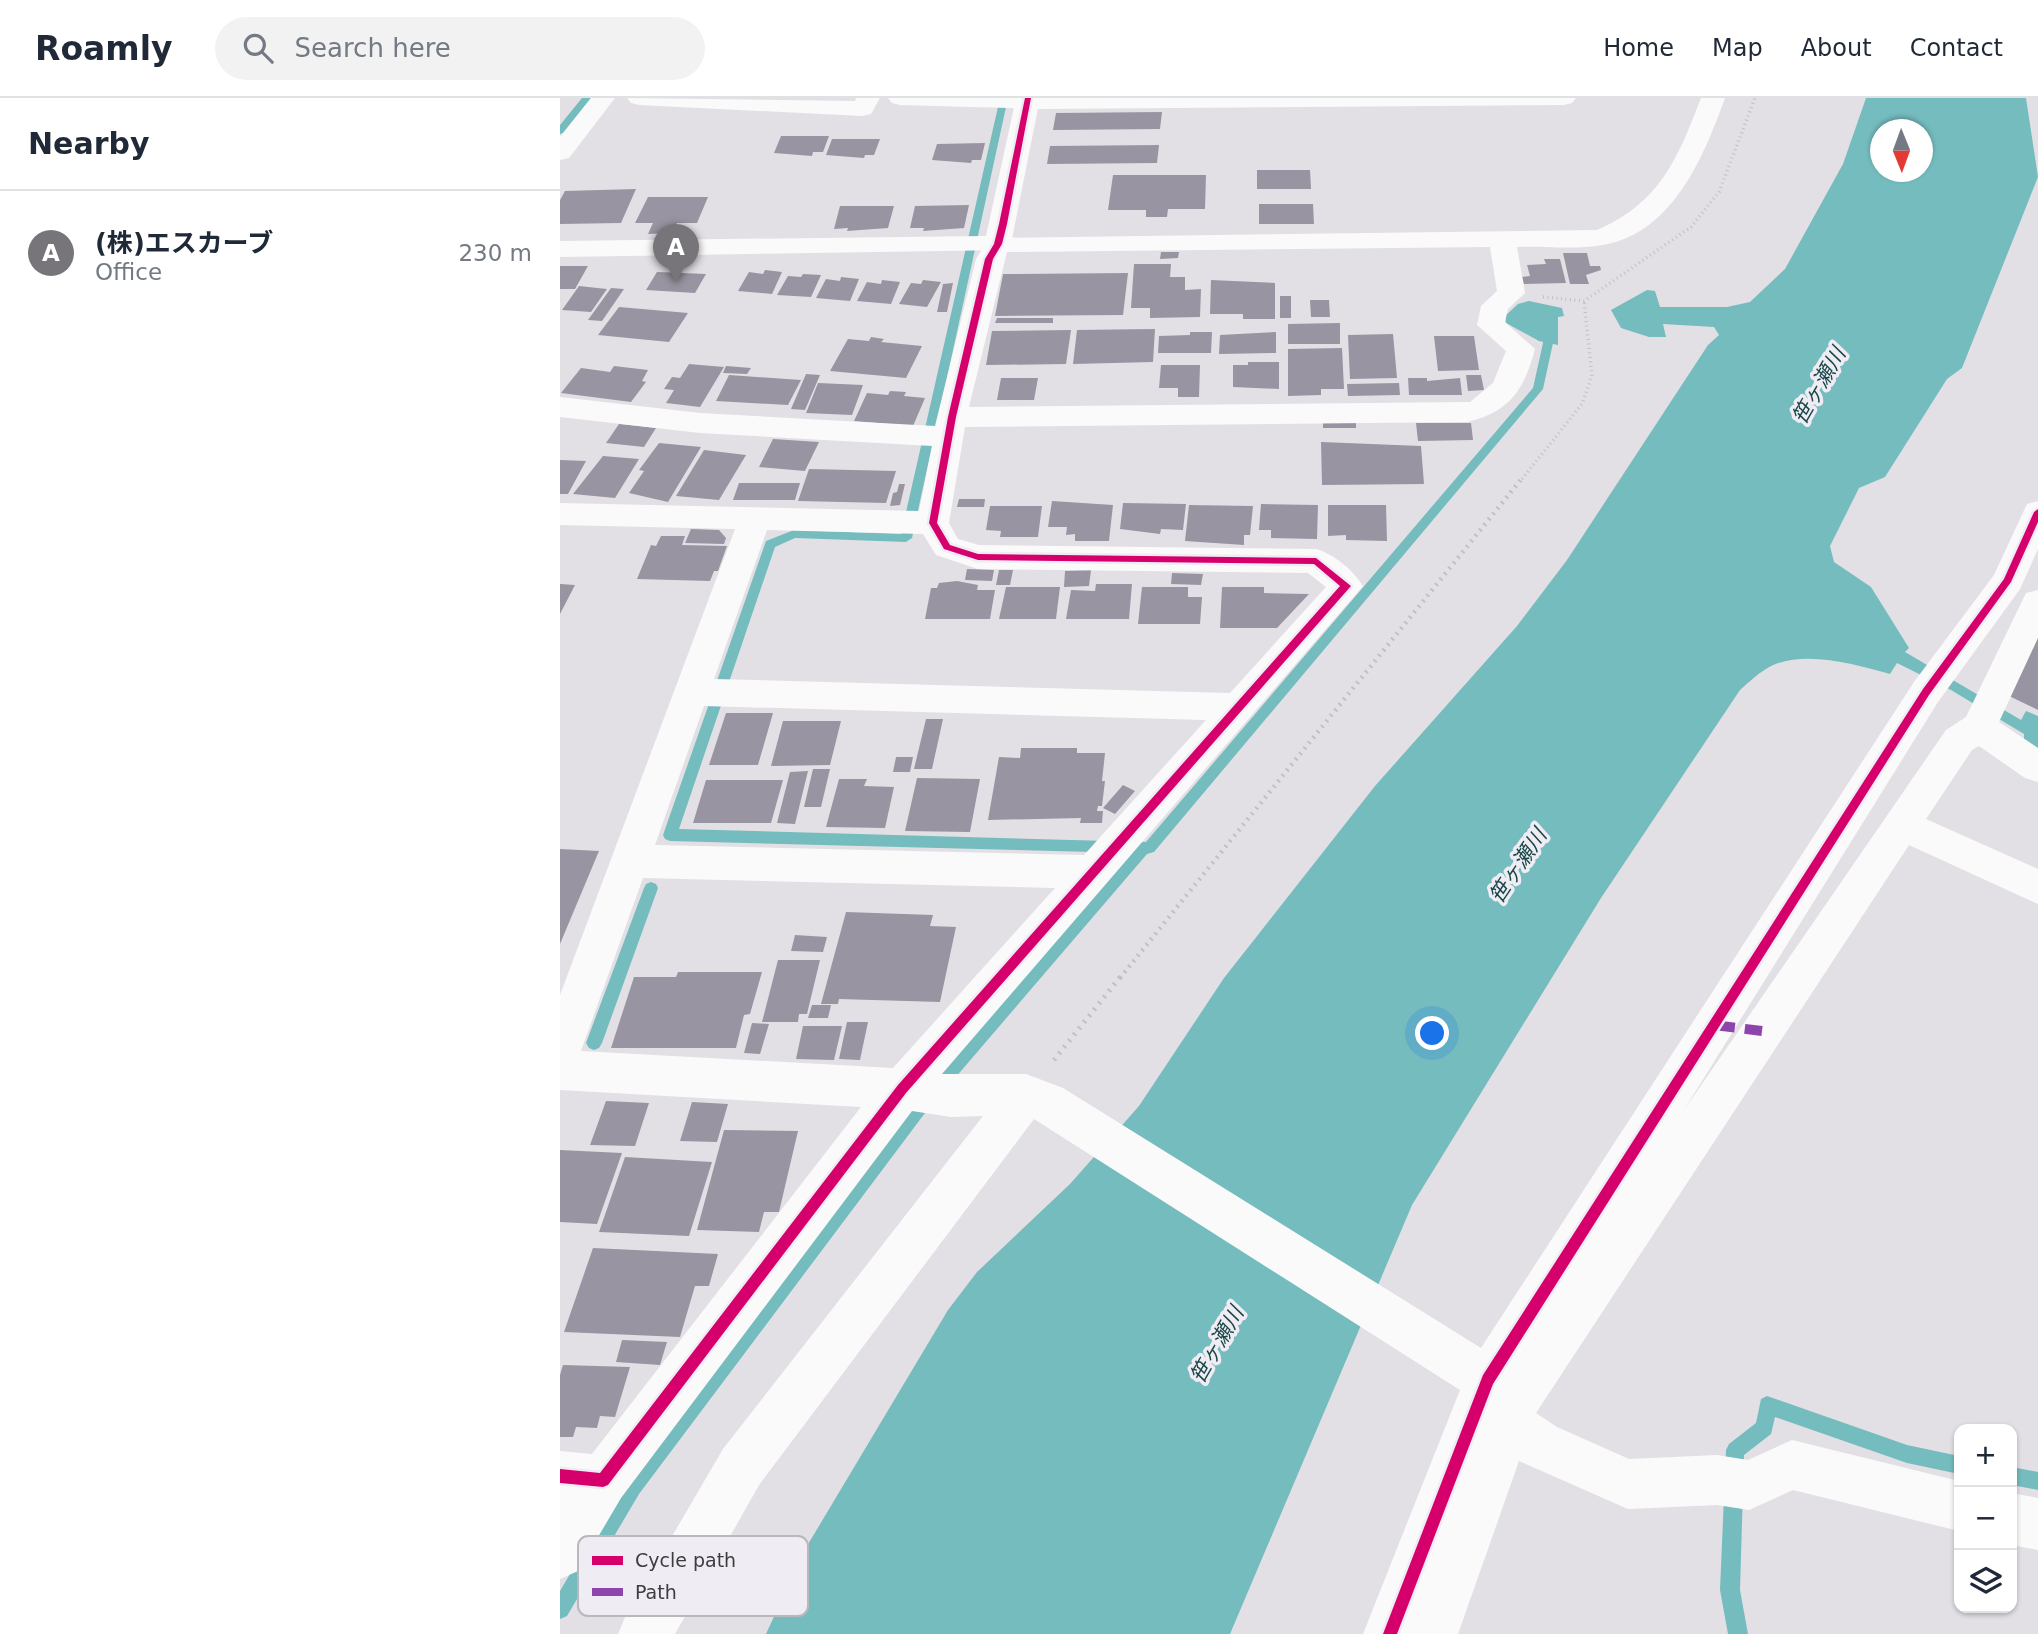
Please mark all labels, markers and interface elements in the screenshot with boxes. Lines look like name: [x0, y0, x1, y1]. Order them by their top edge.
search box: [215, 17, 705, 80]
text: Roamly: [35, 29, 173, 68]
icon: search: [239, 29, 277, 67]
text: Search here: [295, 33, 451, 63]
text: Home: [1603, 34, 1674, 62]
text: Map: [1712, 34, 1763, 62]
text: About: [1801, 34, 1872, 62]
text: Contact: [1910, 34, 2003, 62]
north arrow: [1870, 119, 1933, 182]
text: Nearby: [28, 126, 150, 161]
pin: A: [653, 224, 699, 282]
text: (株)エスカーブ: [95, 228, 273, 258]
text: A: [42, 240, 60, 266]
text: 230 m: [458, 240, 532, 266]
text: Office: [95, 259, 162, 285]
water label: 笹ヶ瀬川: [1788, 342, 1851, 428]
water label: 笹ヶ瀬川: [1485, 823, 1553, 908]
your location: [1415, 1016, 1449, 1050]
water label: 笹ヶ瀬川: [1186, 1301, 1249, 1387]
map controls: [1954, 1424, 2017, 1613]
button: +: [1954, 1424, 2017, 1487]
button: −: [1954, 1487, 2017, 1550]
legend: [578, 1536, 808, 1616]
text: Cycle path: [635, 1549, 736, 1571]
button: layers: [1954, 1550, 2017, 1613]
text: Path: [635, 1581, 677, 1603]

